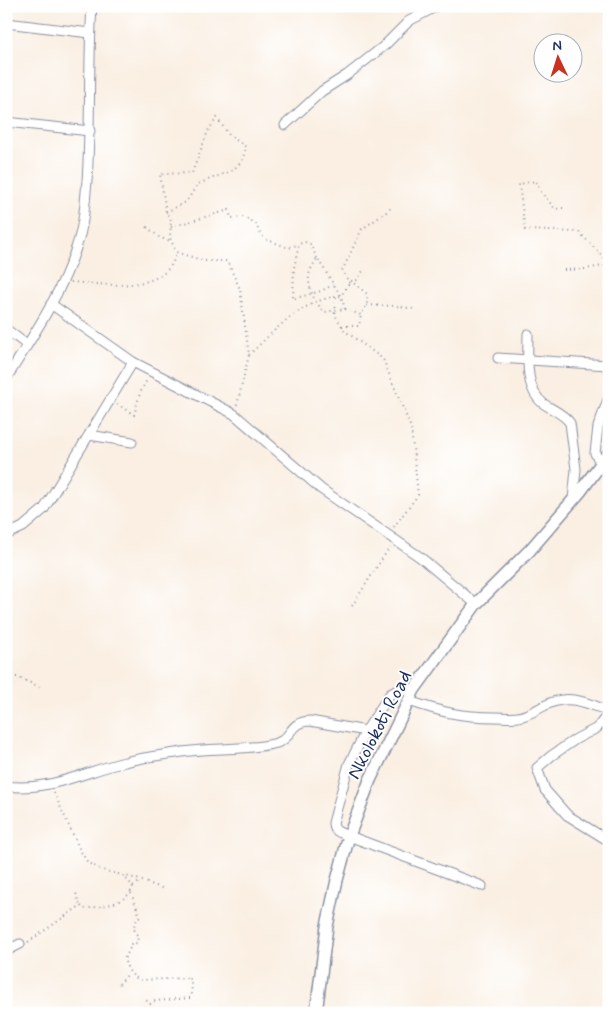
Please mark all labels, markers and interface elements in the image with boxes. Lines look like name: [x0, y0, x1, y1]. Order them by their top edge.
north arrow: [532, 32, 582, 82]
text: N: [552, 37, 562, 55]
street label: Nkolokoti Road: [341, 666, 419, 784]

